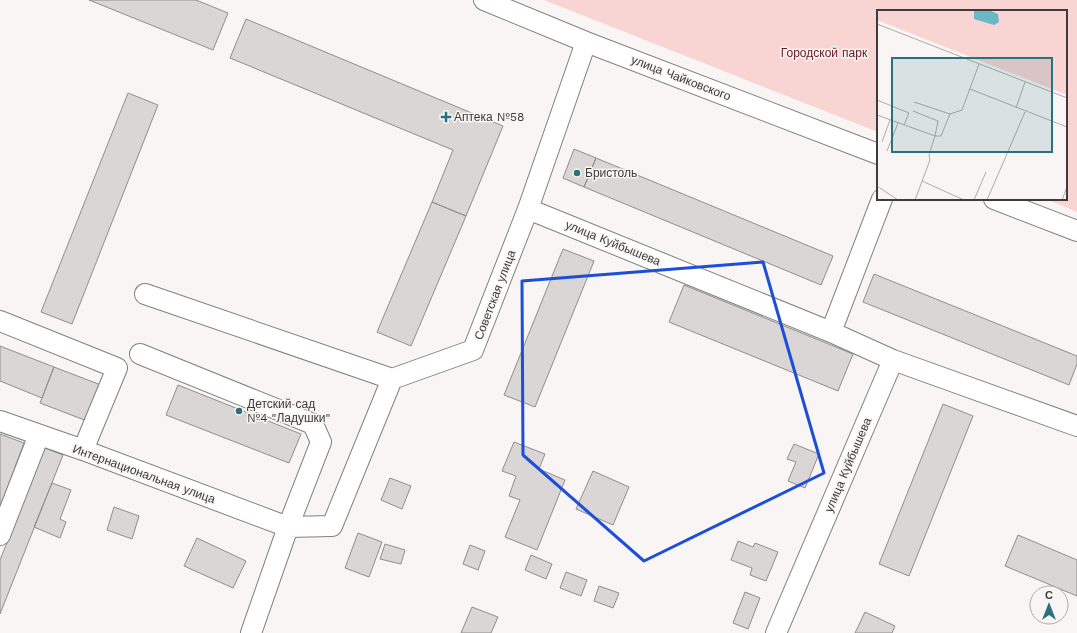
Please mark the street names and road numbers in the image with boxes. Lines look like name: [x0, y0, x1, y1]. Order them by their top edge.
street label: улица Чайковского: [629, 53, 733, 104]
street label: улица Куйбышева: [563, 217, 663, 269]
street label: Советская улица: [471, 248, 519, 342]
street label: улица Куйбышева: [822, 415, 874, 514]
street label: Интернациональная улица: [71, 442, 218, 507]

